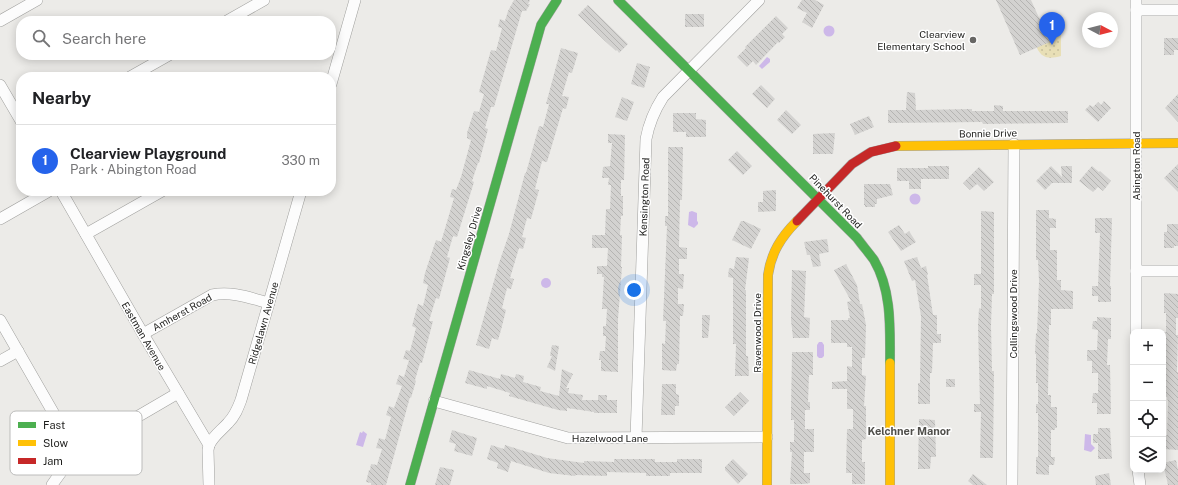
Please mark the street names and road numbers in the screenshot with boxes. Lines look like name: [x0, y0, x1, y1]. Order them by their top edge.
street label: Bonnie Drive: [959, 126, 1018, 140]
street label: Abington Road: [1130, 132, 1142, 200]
street label: Kensington Road: [637, 157, 651, 237]
street label: Pinehurst Road: [807, 171, 865, 231]
street label: Kingsley Drive: [454, 204, 484, 272]
street label: Collingswood Drive: [1007, 269, 1019, 359]
street label: Ridgelawn Avenue: [245, 280, 281, 366]
street label: Amherst Road: [150, 291, 214, 333]
street label: Ravenwood Drive: [751, 293, 763, 373]
street label: Eastman Avenue: [120, 300, 169, 373]
street label: Hazelwood Lane: [572, 432, 649, 444]

